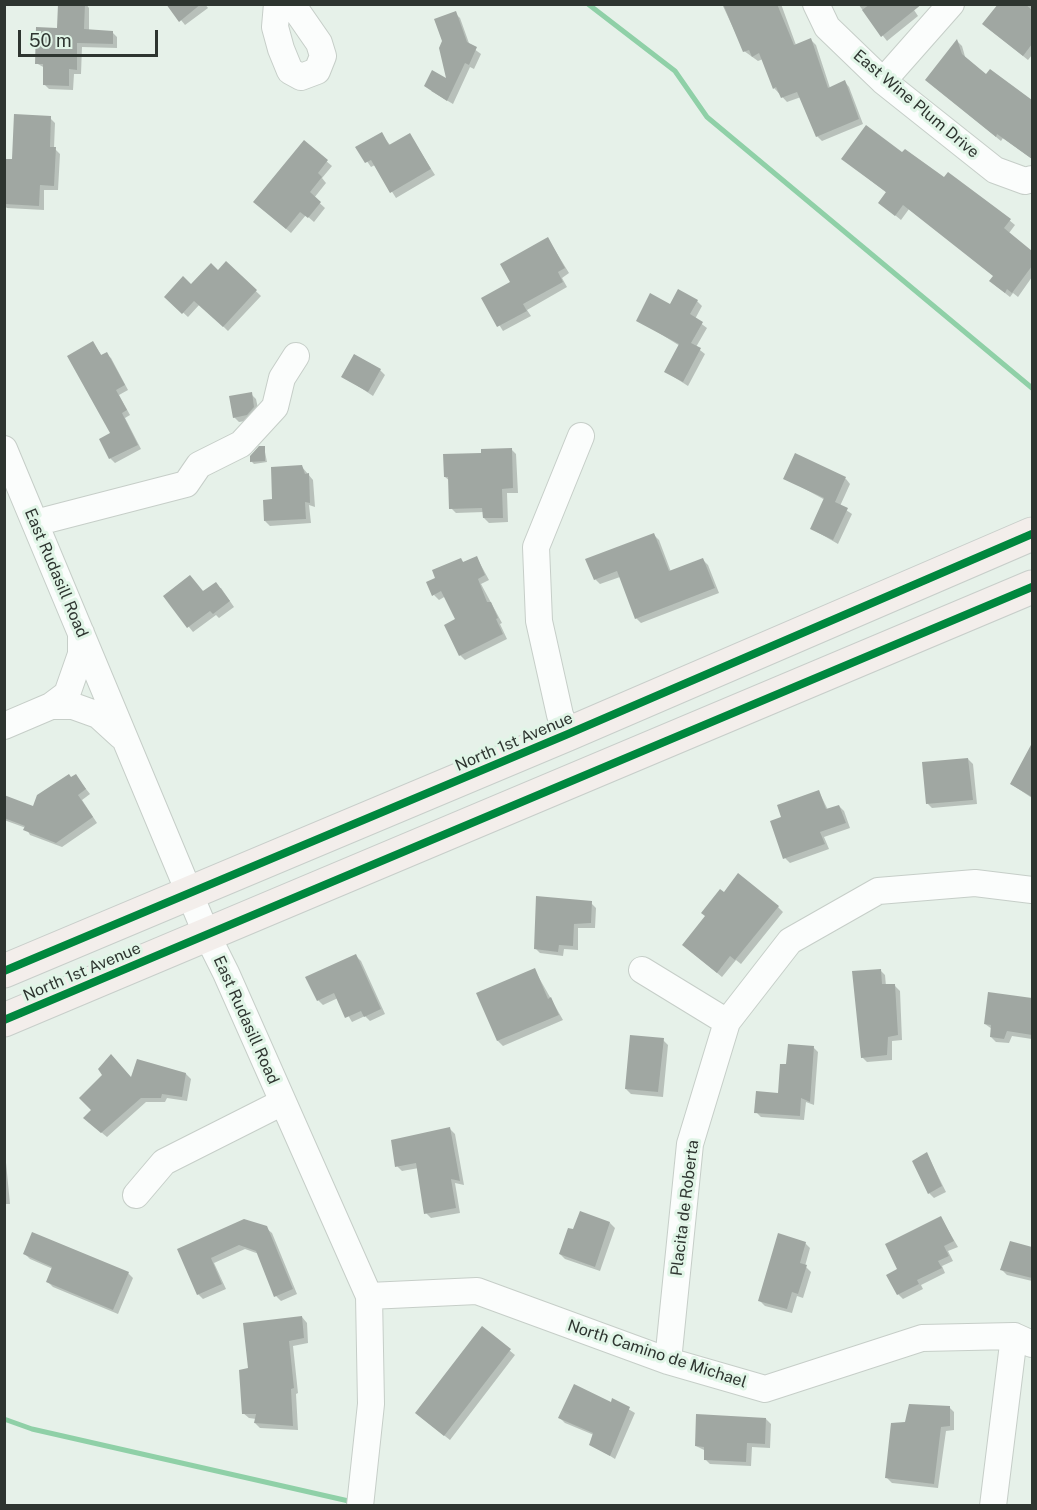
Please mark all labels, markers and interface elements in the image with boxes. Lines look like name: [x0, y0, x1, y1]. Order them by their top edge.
scale bar: [21, 18, 160, 56]
text: 50 m: [29, 30, 72, 51]
street label: East Wine Plum Drive: [849, 46, 983, 162]
street label: East Rudasill Road: [20, 506, 92, 640]
street label: North 1st Avenue: [452, 709, 576, 775]
street label: North 1st Avenue: [20, 939, 144, 1005]
street label: East Rudasill Road: [209, 953, 283, 1087]
street label: Placita de Roberta: [667, 1139, 703, 1277]
street label: North Camino de Michael: [565, 1316, 749, 1392]

